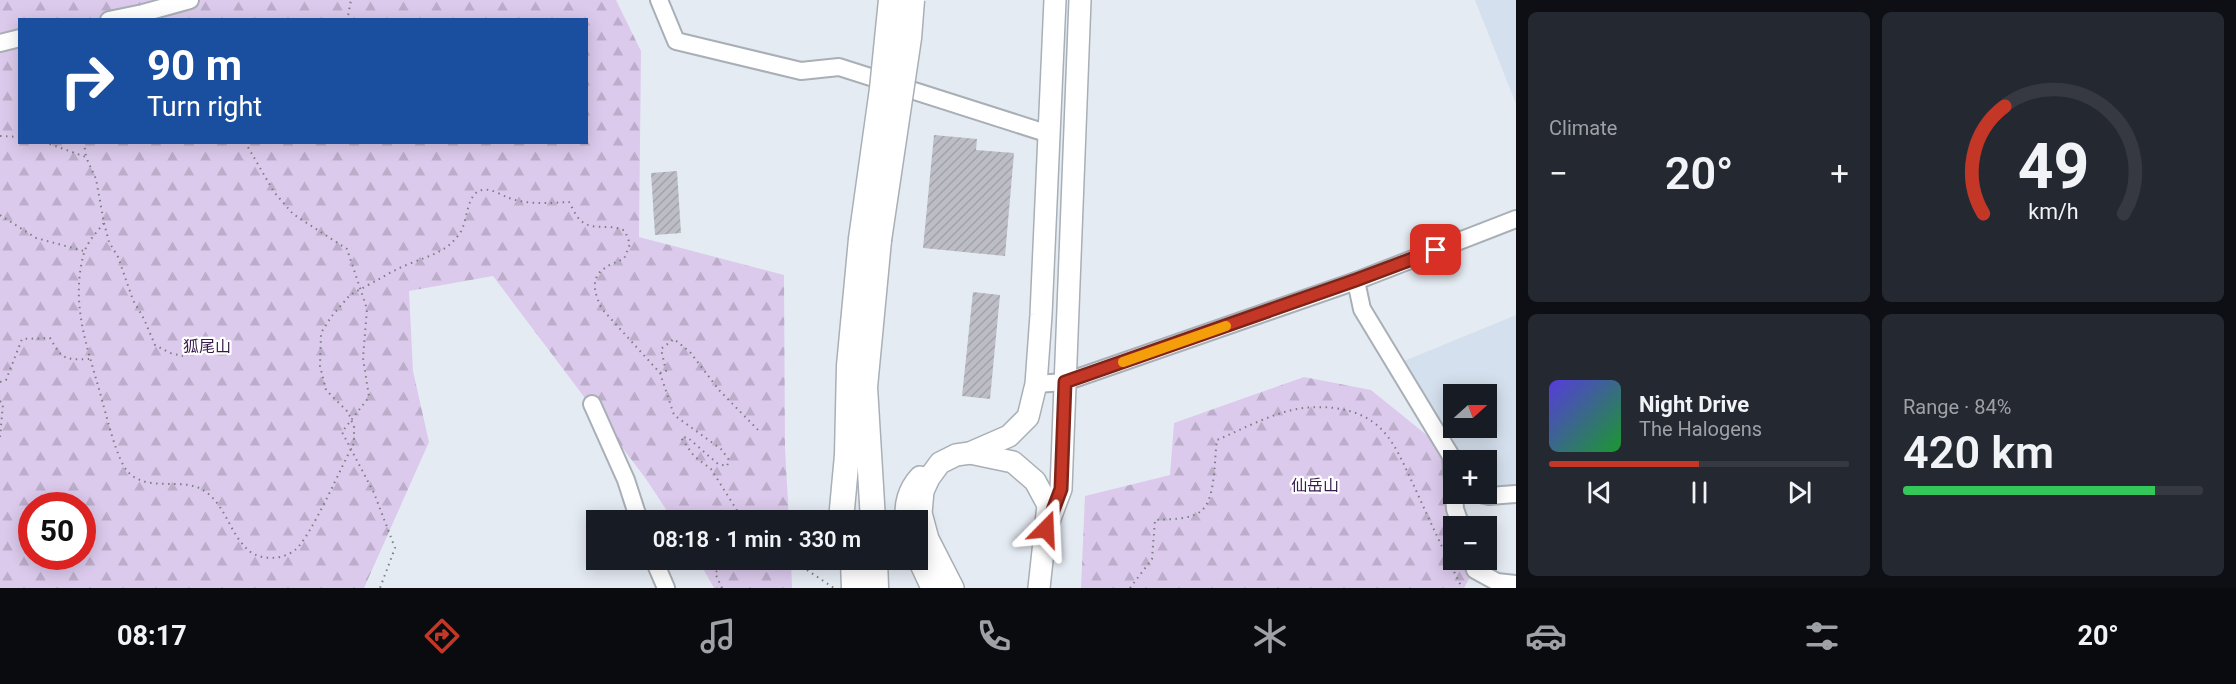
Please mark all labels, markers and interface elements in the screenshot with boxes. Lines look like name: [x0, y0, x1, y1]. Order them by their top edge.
text: 90 m: [147, 41, 242, 90]
icon: right: [48, 42, 126, 120]
text: Turn right: [147, 91, 262, 123]
text: Climate: [1549, 116, 1617, 140]
text: 49: [2017, 130, 2089, 203]
text: 20°: [1665, 147, 1733, 200]
text: −: [1549, 154, 1568, 193]
text: +: [1830, 154, 1849, 193]
text: km/h: [2028, 199, 2078, 224]
pin: [1410, 224, 1461, 275]
icon: arrive: [1419, 233, 1452, 266]
park label: 狐尾山: [183, 337, 231, 356]
north arrow: [1443, 384, 1497, 438]
map controls: [1443, 384, 1497, 570]
text: Night Drive: [1639, 392, 1749, 417]
text: Range · 84%: [1903, 395, 2011, 419]
text: The Halogens: [1639, 417, 1762, 441]
text: 420 km: [1903, 426, 2054, 479]
button: +: [1443, 450, 1497, 504]
park label: 仙岳山: [1291, 476, 1339, 495]
icon: previous: [1583, 476, 1616, 509]
icon: pause: [1683, 476, 1716, 509]
icon: next: [1783, 476, 1816, 509]
speed limit sign: 50: [18, 492, 96, 570]
position arrow: [1014, 497, 1078, 561]
button: −: [1443, 516, 1497, 570]
text: 08:18 · 1 min · 330 m: [653, 527, 861, 552]
icon: directions: [421, 615, 463, 657]
icon: music: [697, 615, 739, 657]
icon: phone: [973, 615, 1015, 657]
icon: climate: [1249, 615, 1291, 657]
icon: car: [1525, 615, 1567, 657]
icon: filters: [1801, 615, 1843, 657]
text: 08:17: [117, 620, 187, 652]
text: 20°: [2077, 620, 2119, 652]

